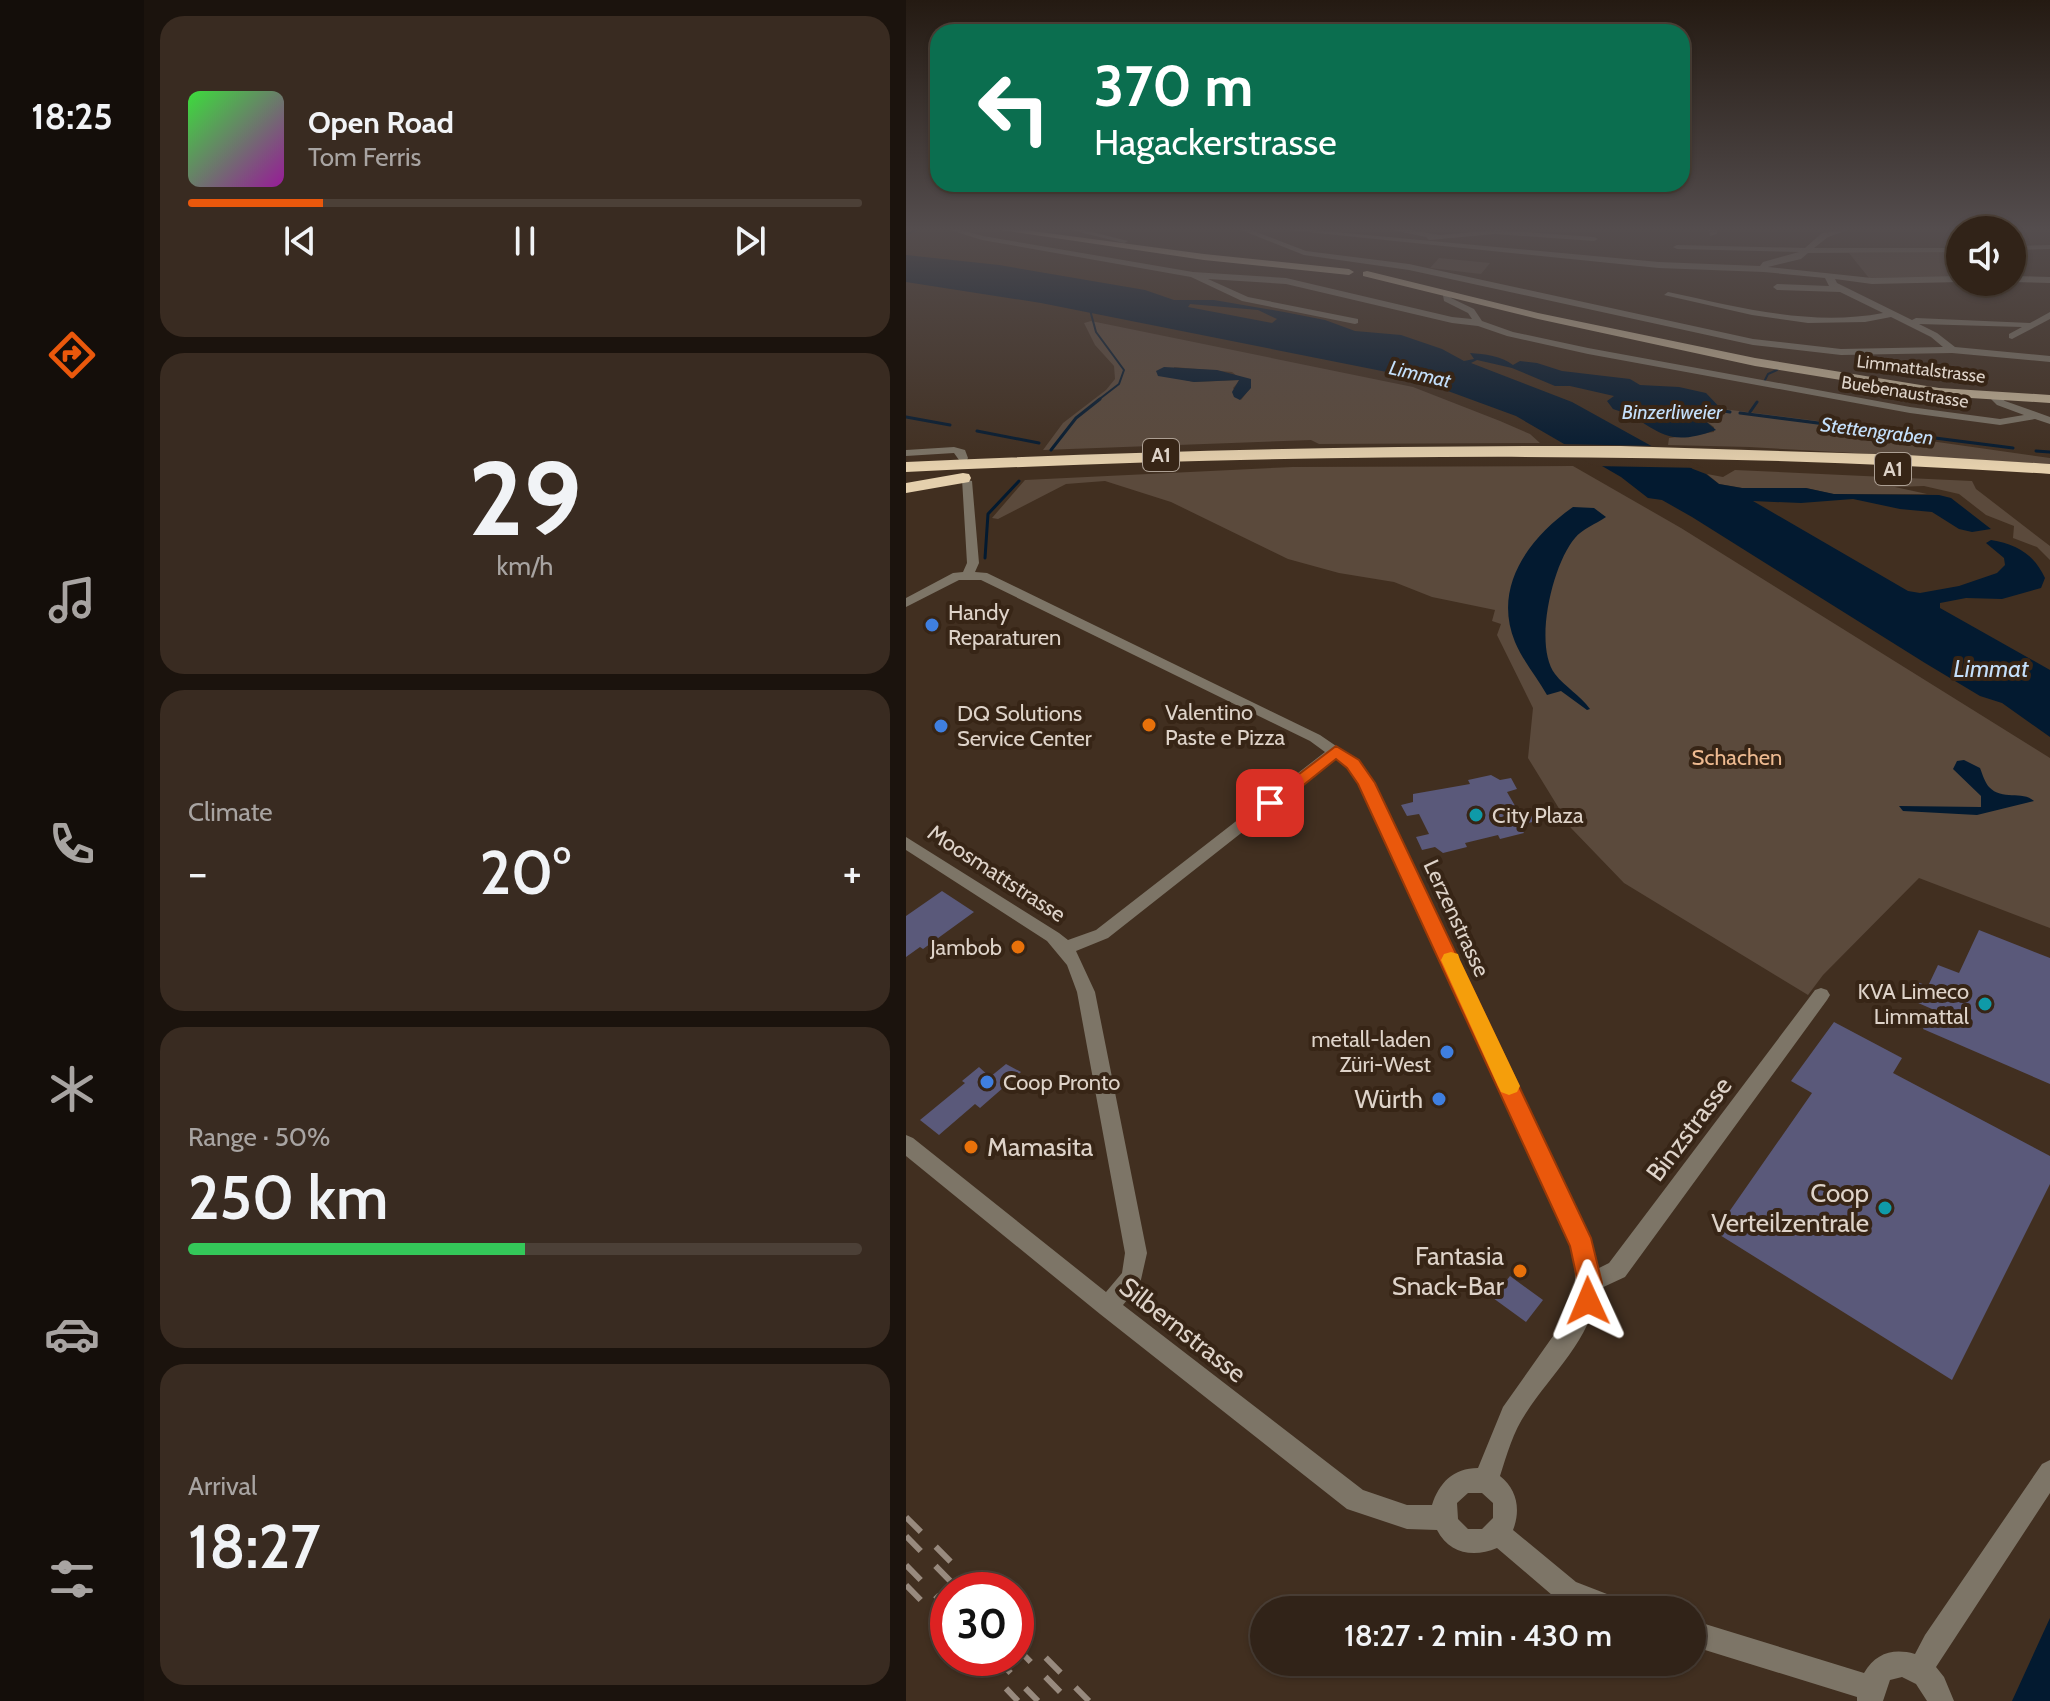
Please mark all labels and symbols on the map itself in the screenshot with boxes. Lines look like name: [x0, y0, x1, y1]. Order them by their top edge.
street label: Limmattalstrasse: [1855, 350, 1987, 388]
water label: Limmat: [1387, 355, 1454, 393]
street label: Buebenaustrasse: [1840, 371, 1970, 413]
water label: Binzerliweier: [1622, 400, 1723, 424]
water label: Stettengraben: [1819, 412, 1935, 450]
road number: A1: [1143, 439, 1179, 471]
road number: A1: [1875, 453, 1911, 485]
place label: Handy Reparaturen: [948, 599, 1061, 651]
marker: Handy Reparaturen: [923, 616, 941, 634]
water label: Limmat: [1954, 654, 2029, 683]
place label: Valentino Paste e Pizza: [1165, 699, 1286, 751]
place label: DQ Solutions Service Center: [957, 700, 1092, 752]
marker: Valentino Paste e Pizza: [1140, 716, 1158, 734]
marker: DQ Solutions Service Center: [932, 717, 950, 735]
park label: Schachen: [1692, 744, 1782, 771]
pin: [1236, 769, 1304, 837]
place label: City Plaza: [1492, 802, 1584, 829]
marker: City Plaza: [1467, 806, 1485, 824]
street label: Moosmattstrasse: [923, 819, 1071, 928]
street label: Lerzenstrasse: [1418, 855, 1495, 981]
place label: Jambob: [929, 934, 1002, 961]
marker: Jambob: [1009, 938, 1027, 956]
place label: KVA Limeco Limmattal: [1858, 978, 1970, 1030]
marker: KVA Limeco Limmattal: [1976, 995, 1994, 1013]
place label: metall-laden Züri-West: [1311, 1026, 1432, 1078]
marker: metall-laden Züri-West: [1438, 1043, 1456, 1061]
place label: Coop Pronto: [1003, 1069, 1120, 1096]
street label: Binzstrasse: [1639, 1070, 1739, 1188]
marker: Coop Pronto: [978, 1073, 996, 1091]
place label: Würth: [1354, 1083, 1423, 1115]
marker: Würth: [1430, 1090, 1448, 1108]
place label: Mamasita: [987, 1131, 1094, 1163]
marker: Mamasita: [962, 1138, 980, 1156]
place label: Coop Verteilzentrale: [1711, 1177, 1869, 1239]
marker: Coop Verteilzentrale: [1876, 1199, 1894, 1217]
place label: Fantasia Snack-Bar: [1392, 1240, 1505, 1302]
position arrow: [1546, 1259, 1630, 1343]
marker: Fantasia Snack-Bar: [1511, 1262, 1529, 1280]
street label: Silbernstrasse: [1113, 1271, 1253, 1389]
speed limit sign: 30: [930, 1572, 1034, 1676]

